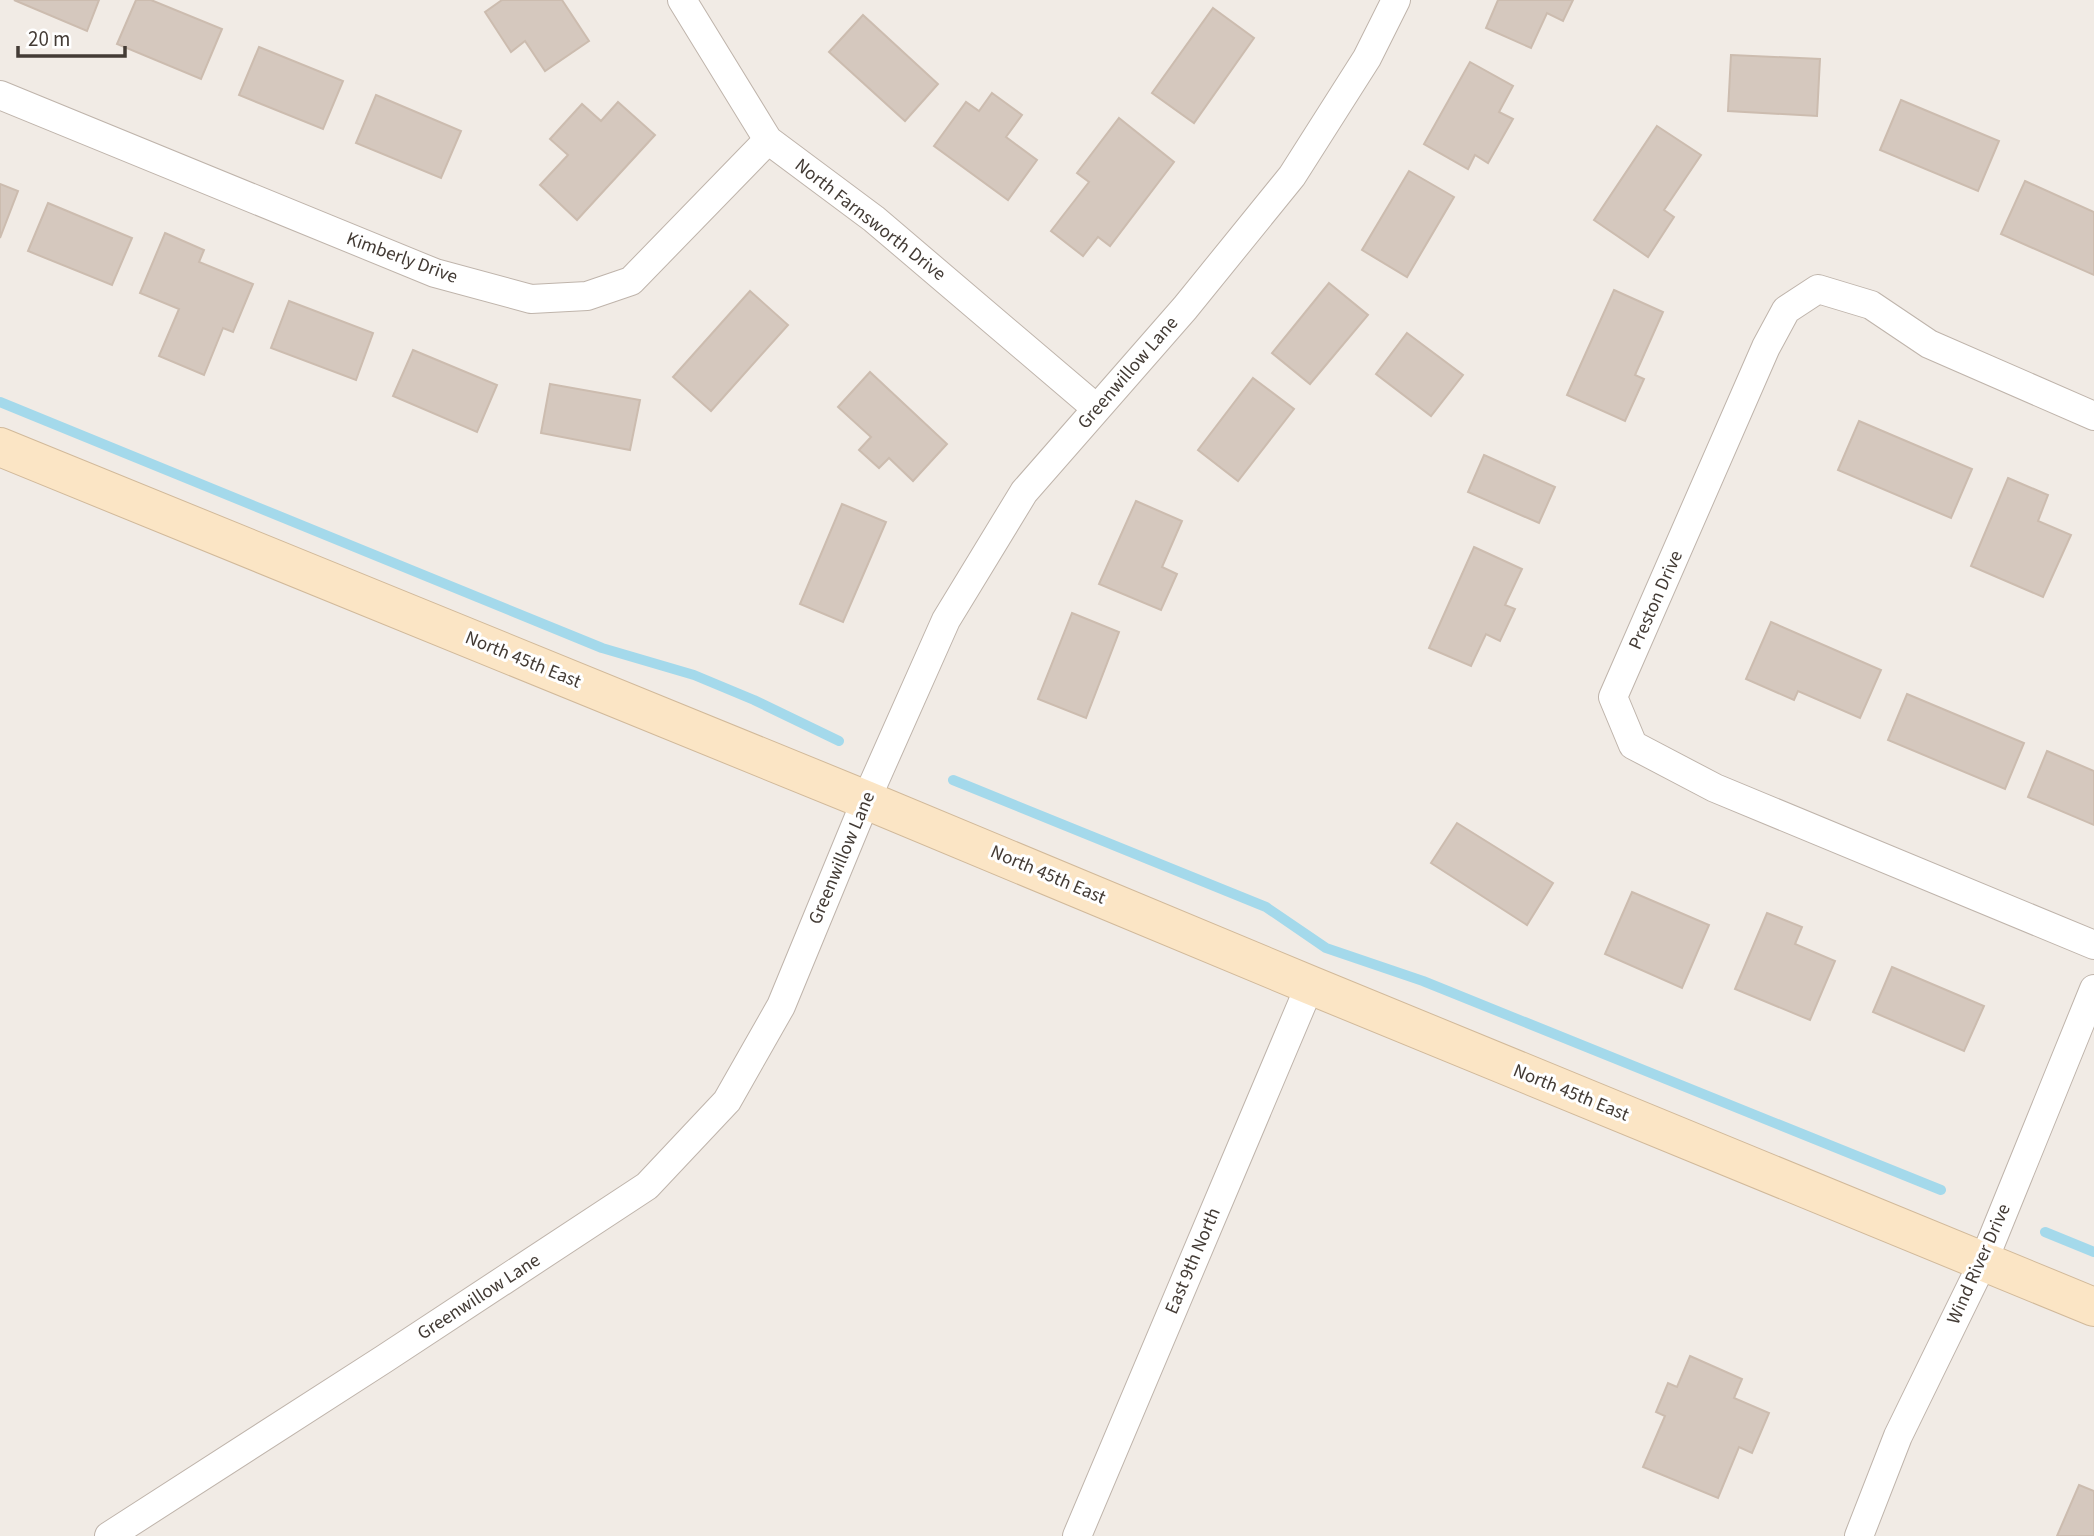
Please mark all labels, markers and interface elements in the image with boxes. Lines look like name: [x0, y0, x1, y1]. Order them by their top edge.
scale bar: [18, 14, 124, 58]
text: 20 m: [28, 24, 70, 54]
street label: North Farnsworth Drive: [789, 152, 951, 288]
street label: Kimberly Drive: [343, 225, 461, 291]
street label: Greenwillow Lane: [1071, 311, 1185, 435]
street label: Preston Drive: [1622, 546, 1690, 654]
street label: North 45th East: [461, 624, 586, 696]
street label: Greenwillow Lane: [802, 787, 882, 929]
street label: North 45th East: [986, 839, 1110, 912]
street label: North 45th East: [1509, 1057, 1634, 1129]
street label: Wind River Drive: [1940, 1199, 2018, 1329]
street label: East 9th North: [1158, 1204, 1228, 1318]
street label: Greenwillow Lane: [412, 1247, 546, 1347]

